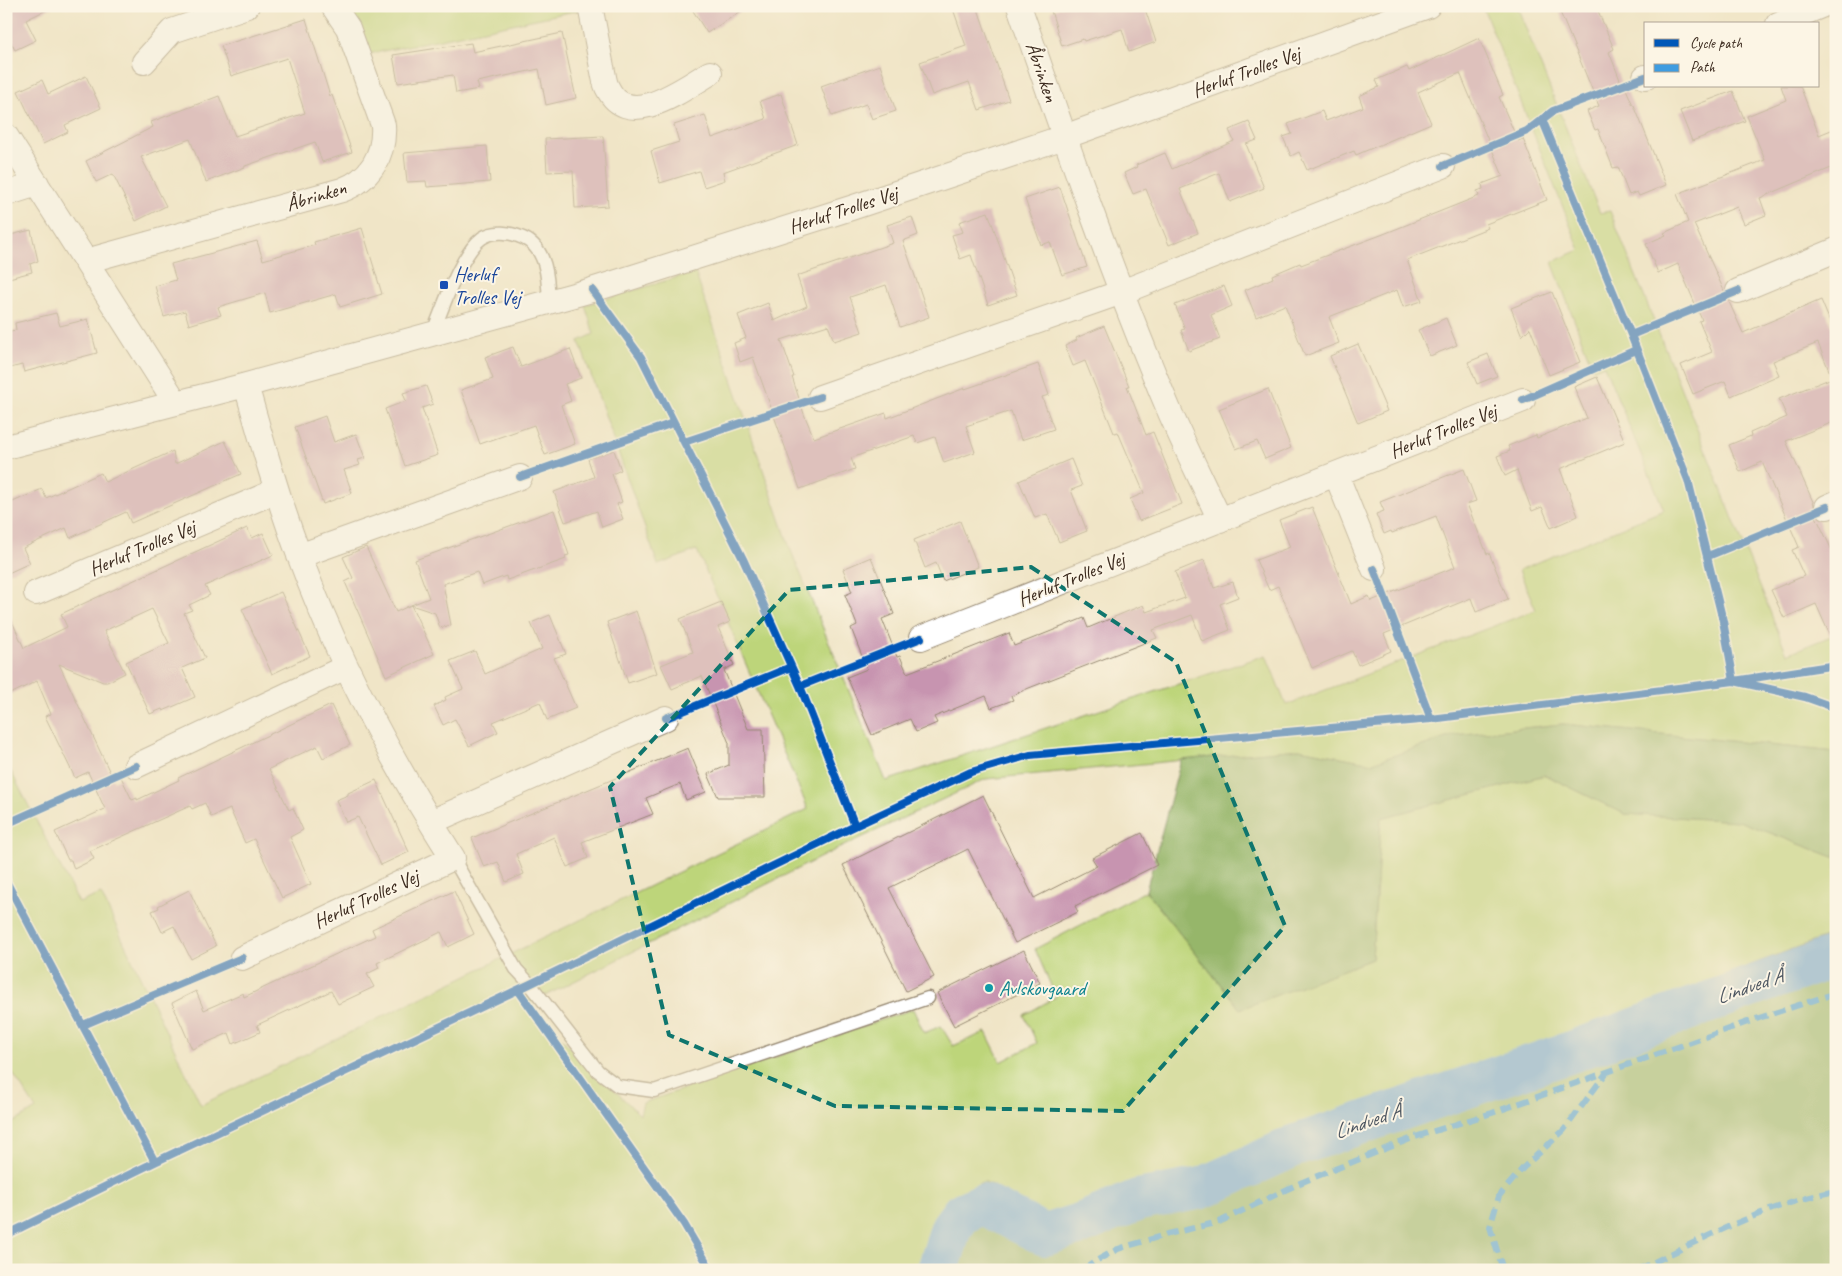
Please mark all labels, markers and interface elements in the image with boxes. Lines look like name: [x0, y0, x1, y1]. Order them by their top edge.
legend: [1644, 22, 1820, 88]
text: Cycle path: [1690, 34, 1742, 53]
street label: Åbrinken: [1020, 39, 1064, 106]
street label: Herluf Trolles Vej: [1189, 40, 1306, 103]
text: Path: [1690, 58, 1716, 77]
street label: Åbrinken: [283, 175, 350, 217]
street label: Herluf Trolles Vej: [785, 180, 903, 239]
place label: Herluf Trolles Vej: [454, 262, 523, 310]
marker: Herluf Trolles Vej: [438, 279, 450, 291]
street label: Herluf Trolles Vej: [1386, 397, 1503, 464]
street label: Herluf Trolles Vej: [85, 513, 202, 582]
street label: Herluf Trolles Vej: [1014, 545, 1131, 612]
street label: Herluf Trolles Vej: [310, 863, 425, 934]
water label: Lindved Å: [1712, 960, 1793, 1009]
place label: Avlskovgaard: [999, 976, 1088, 1001]
marker: Avlskovgaard: [983, 982, 995, 994]
water label: Lindved Å: [1330, 1095, 1411, 1144]

